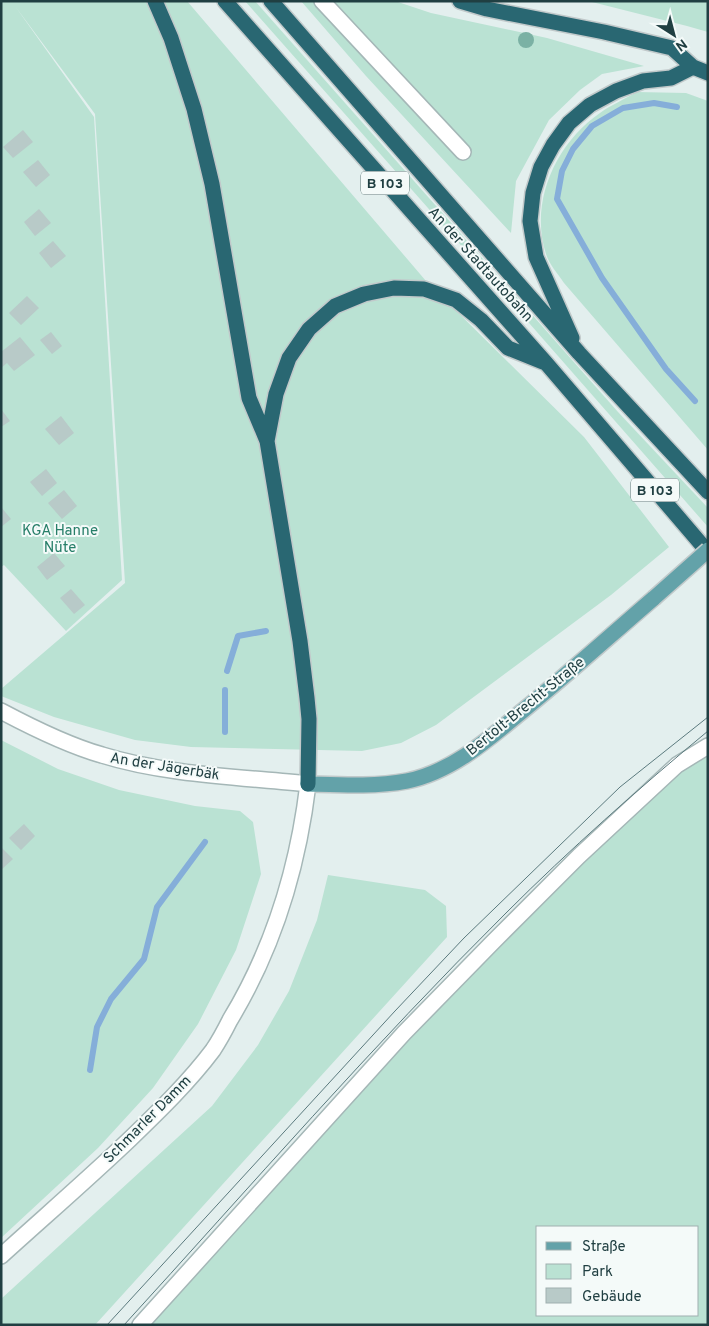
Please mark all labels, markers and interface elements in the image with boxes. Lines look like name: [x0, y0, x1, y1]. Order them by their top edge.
north arrow: [649, 10, 699, 60]
text: N: [672, 34, 690, 54]
road number: B 103: [361, 172, 409, 194]
street label: An der Stadtautobahn: [423, 203, 537, 327]
road number: B 103: [631, 478, 679, 502]
park label: KGA Hanne Nüte: [22, 522, 98, 558]
street label: Bertolt-Brecht-Straße: [463, 654, 589, 761]
street label: An der Jägerbäk: [109, 749, 221, 786]
street label: Schmarler Damm: [100, 1072, 196, 1168]
legend: [536, 1226, 699, 1316]
text: Straße: [582, 1238, 626, 1257]
text: Park: [582, 1263, 613, 1282]
text: Gebäude: [582, 1288, 642, 1307]

